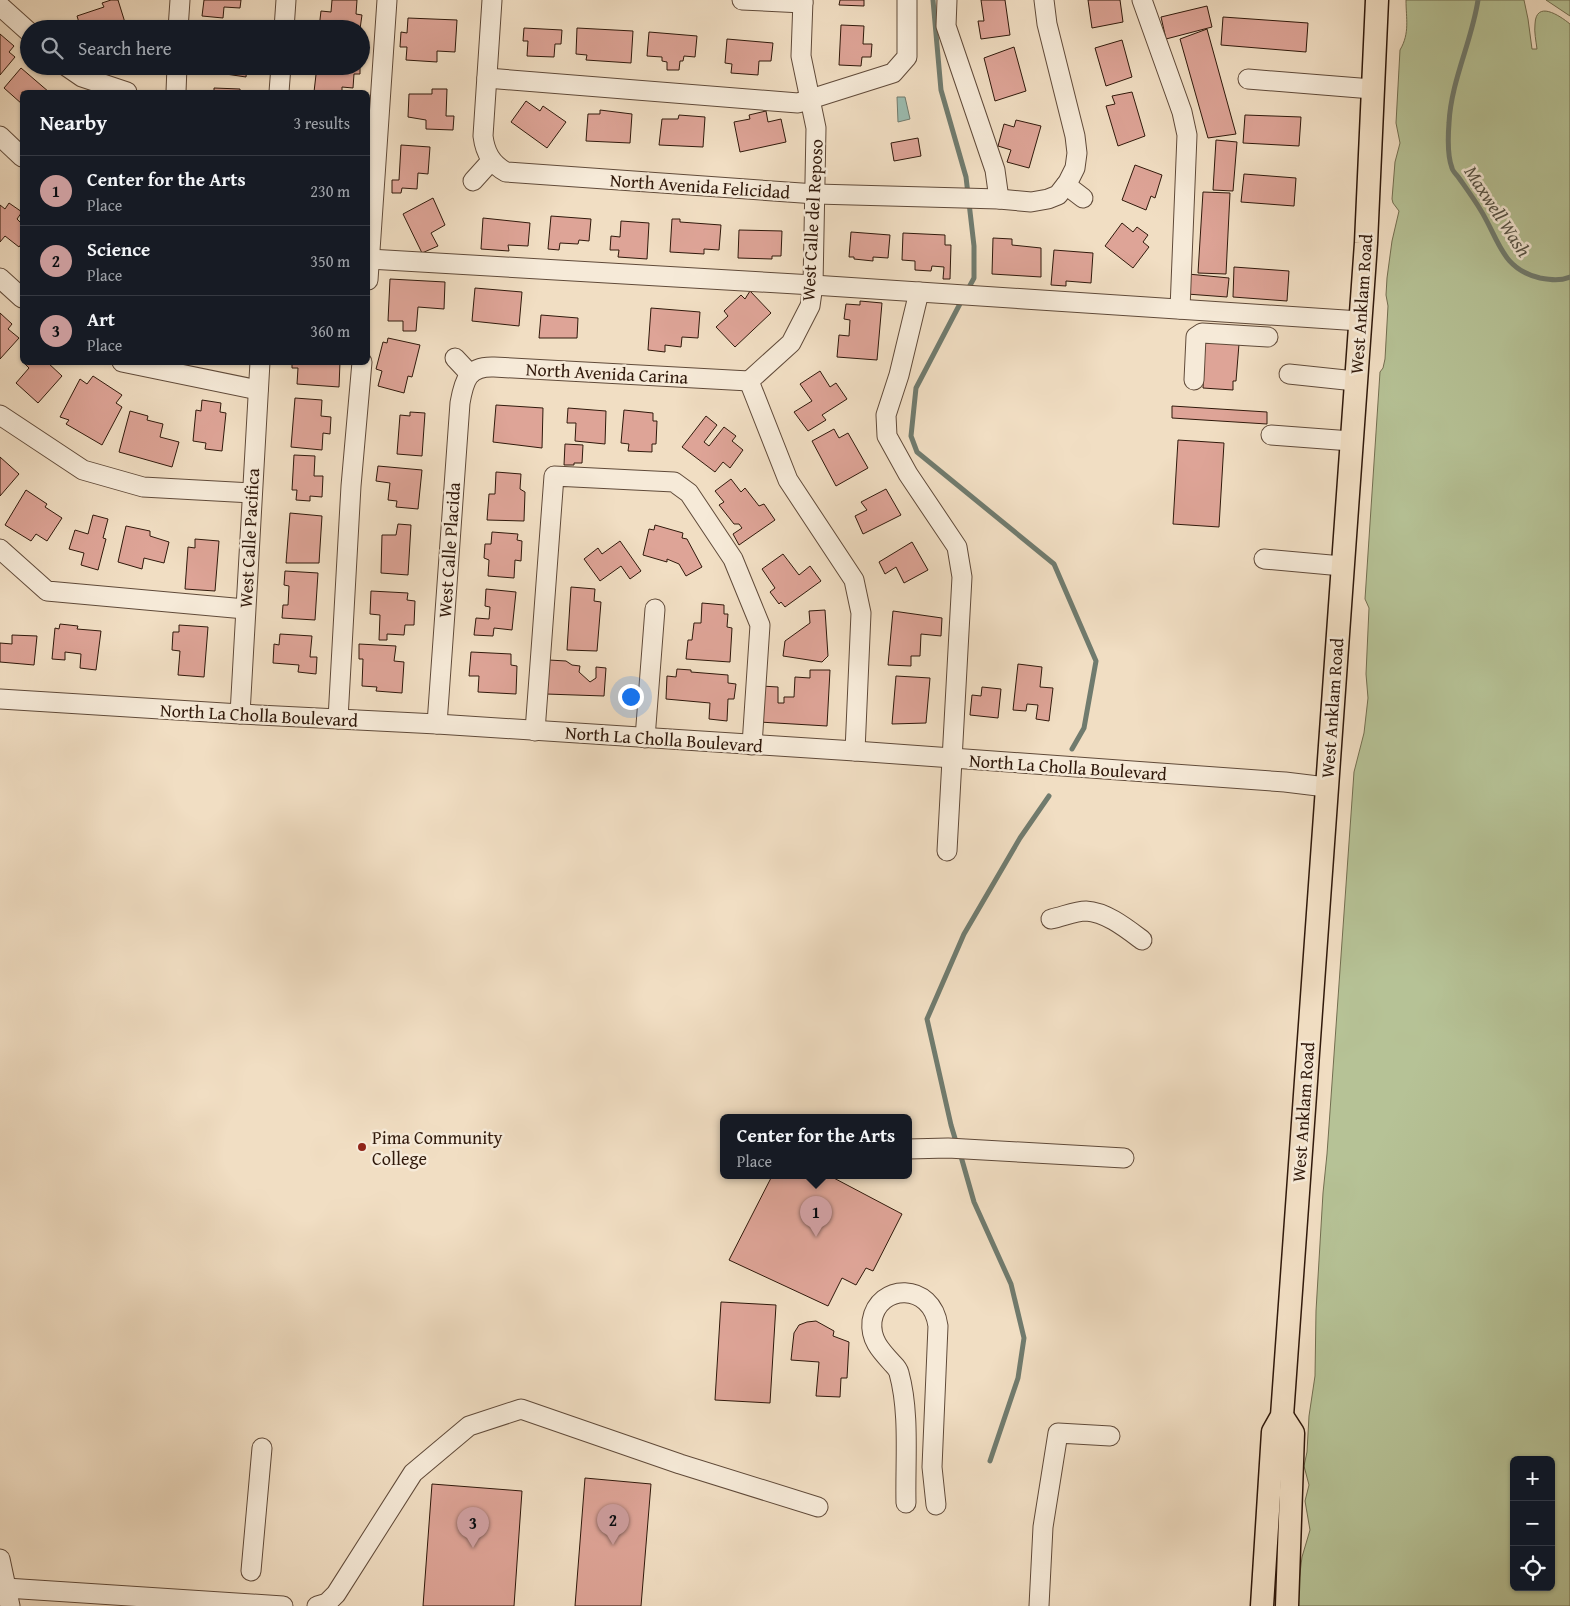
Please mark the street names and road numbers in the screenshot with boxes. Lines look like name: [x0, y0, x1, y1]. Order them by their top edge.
street label: West Calle del Reposo: [794, 138, 830, 302]
street label: North Avenida Felicidad: [609, 166, 791, 206]
street label: West Anklam Road: [1343, 233, 1379, 375]
street label: North Avenida Carina: [525, 355, 689, 391]
street label: West Calle Pacifica: [232, 467, 266, 609]
street label: West Calle Placida: [431, 481, 467, 619]
street label: West Anklam Road: [1314, 637, 1350, 779]
street label: North La Cholla Boulevard: [159, 696, 359, 734]
street label: North La Cholla Boulevard: [564, 719, 764, 759]
street label: North La Cholla Boulevard: [968, 747, 1168, 787]
street label: West Anklam Road: [1285, 1041, 1321, 1183]

